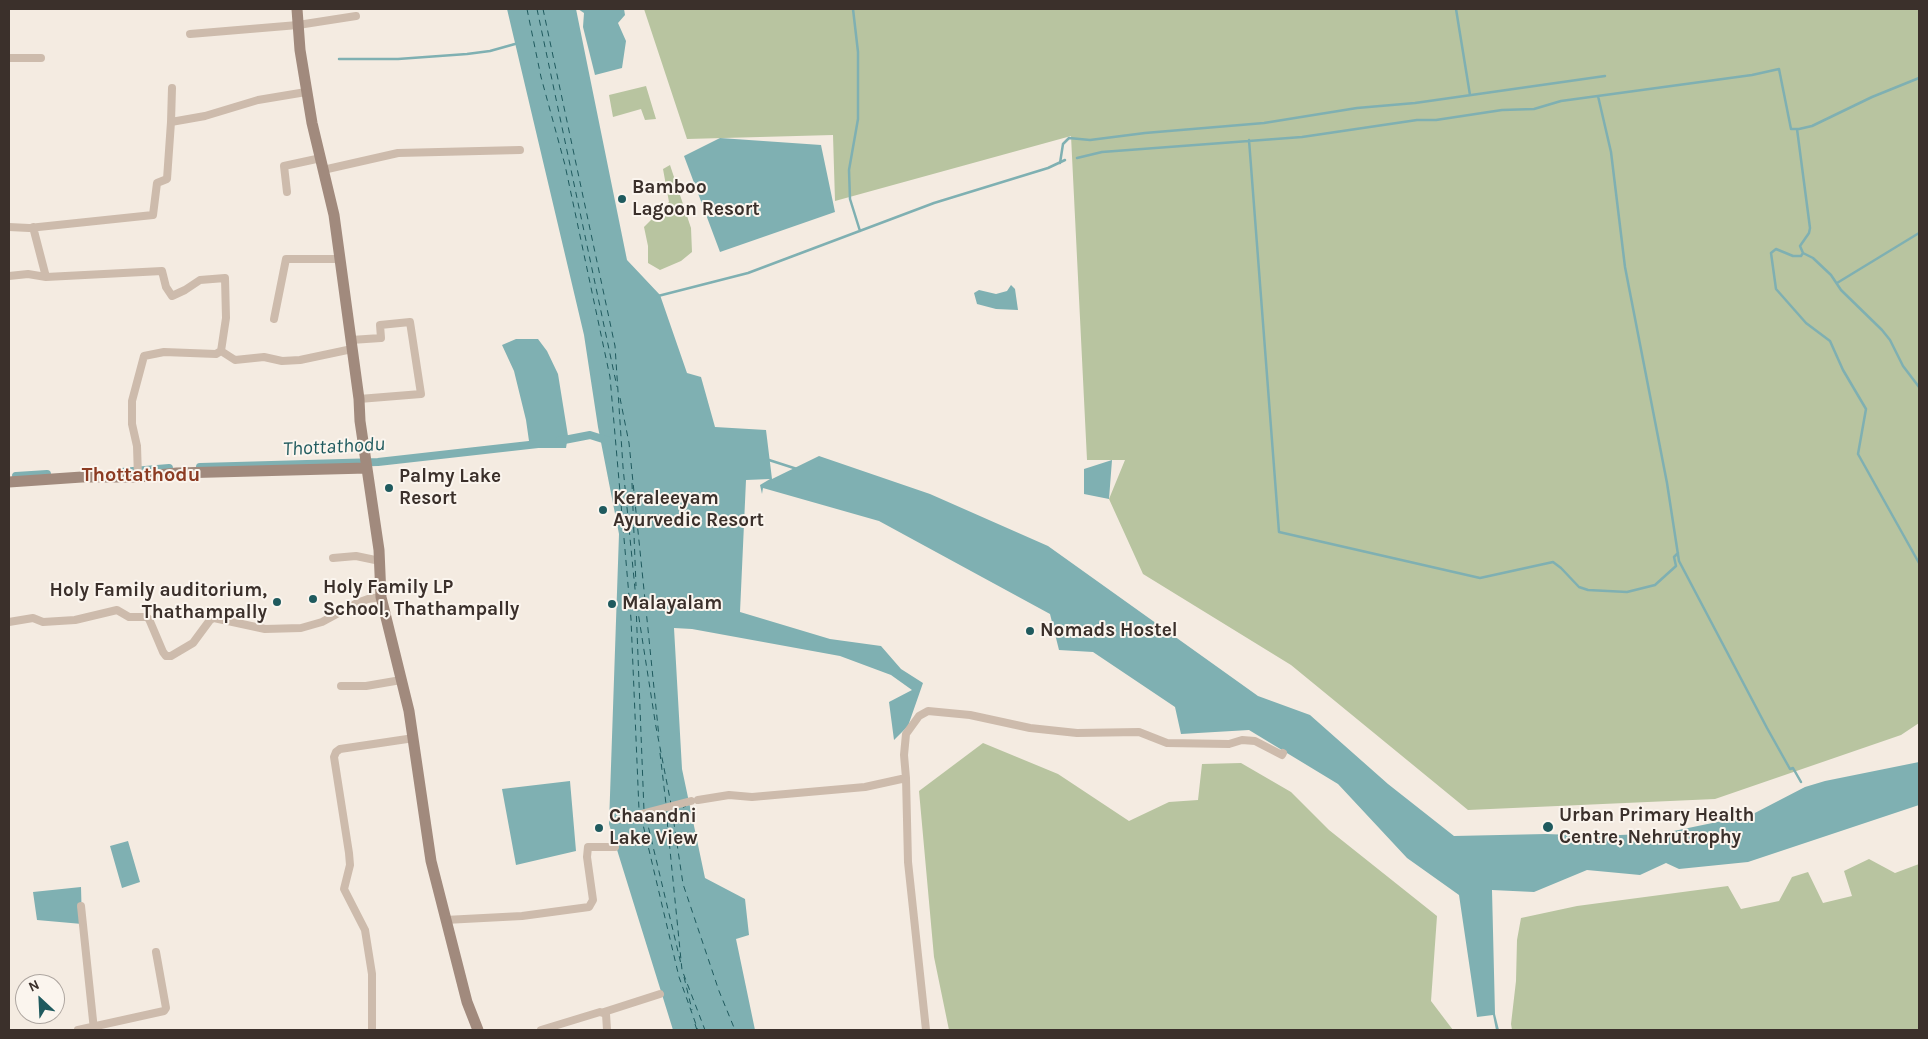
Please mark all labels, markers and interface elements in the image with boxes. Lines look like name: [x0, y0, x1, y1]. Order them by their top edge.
place label: Bamboo Lagoon Resort: [632, 177, 760, 221]
marker: Bamboo Lagoon Resort: [616, 193, 628, 205]
water label: Thottathodu: [282, 432, 386, 462]
district label: Thottathodu: [82, 463, 200, 487]
place label: Palmy Lake Resort: [399, 466, 501, 510]
marker: Palmy Lake Resort: [383, 482, 395, 494]
place label: Keraleeyam Ayurvedic Resort: [613, 488, 764, 532]
marker: Keraleeyam Ayurvedic Resort: [597, 504, 609, 516]
place label: Holy Family LP School, Thathampally: [323, 577, 519, 621]
place label: Holy Family auditorium, Thathampally: [50, 580, 267, 624]
marker: Holy Family LP School, Thathampally: [307, 593, 319, 605]
place label: Malayalam: [622, 593, 722, 615]
marker: Holy Family auditorium, Thathampally: [271, 596, 283, 608]
marker: Malayalam: [606, 598, 618, 610]
place label: Nomads Hostel: [1040, 620, 1178, 642]
marker: Nomads Hostel: [1024, 625, 1036, 637]
place label: Urban Primary Health Centre, Nehrutrophy: [1559, 805, 1754, 849]
place label: Chaandni Lake View: [609, 806, 698, 850]
marker: Urban Primary Health Centre, Nehrutrophy: [1541, 820, 1555, 834]
marker: Chaandni Lake View: [593, 822, 605, 834]
north arrow: [15, 974, 65, 1024]
text: N: [26, 976, 42, 996]

